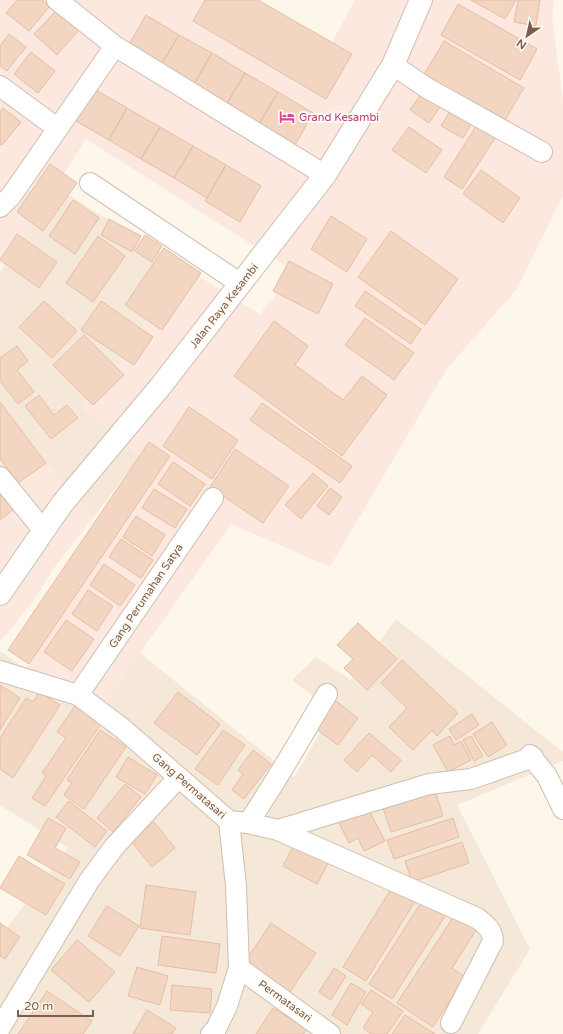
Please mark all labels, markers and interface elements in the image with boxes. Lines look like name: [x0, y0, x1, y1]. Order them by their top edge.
north arrow: [507, 16, 547, 56]
text: N: [514, 36, 529, 52]
hotel icon: Grand Kesambi: [278, 108, 296, 126]
place label: Grand Kesambi: [299, 111, 379, 124]
street label: Jalan Raya Kesambi: [187, 261, 261, 351]
street label: Gang Perumahan Satya: [106, 541, 186, 651]
street label: Gang Permatasari: [149, 750, 229, 822]
street label: Permatasari: [256, 977, 314, 1025]
scale bar: [18, 992, 93, 1018]
text: 20 m: [24, 999, 53, 1013]

